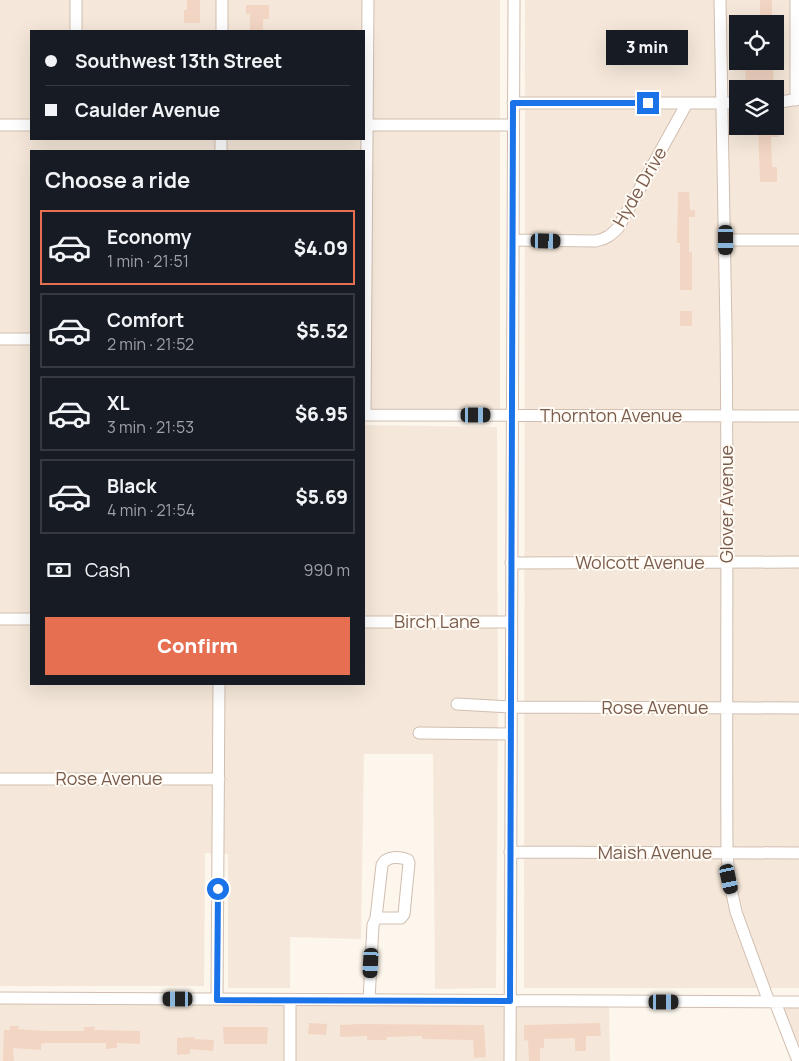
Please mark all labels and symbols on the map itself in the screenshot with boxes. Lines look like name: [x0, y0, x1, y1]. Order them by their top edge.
callout: 3 min: [607, 31, 689, 66]
route end: [637, 92, 659, 114]
street label: Hyde Drive: [607, 142, 672, 231]
car: [718, 225, 733, 255]
car: [530, 233, 561, 249]
street label: Thornton Avenue: [540, 403, 682, 427]
car: [461, 408, 491, 423]
street label: Glover Avenue: [714, 445, 738, 563]
street label: Wolcott Avenue: [575, 550, 705, 574]
street label: Birch Lane: [394, 609, 480, 633]
street label: Rose Avenue: [601, 695, 709, 719]
street label: Rose Avenue: [55, 766, 163, 790]
street label: Maish Avenue: [598, 840, 712, 864]
car: [718, 863, 739, 895]
route start: [207, 878, 229, 900]
car: [362, 948, 379, 978]
car: [163, 992, 193, 1007]
car: [649, 995, 679, 1010]

